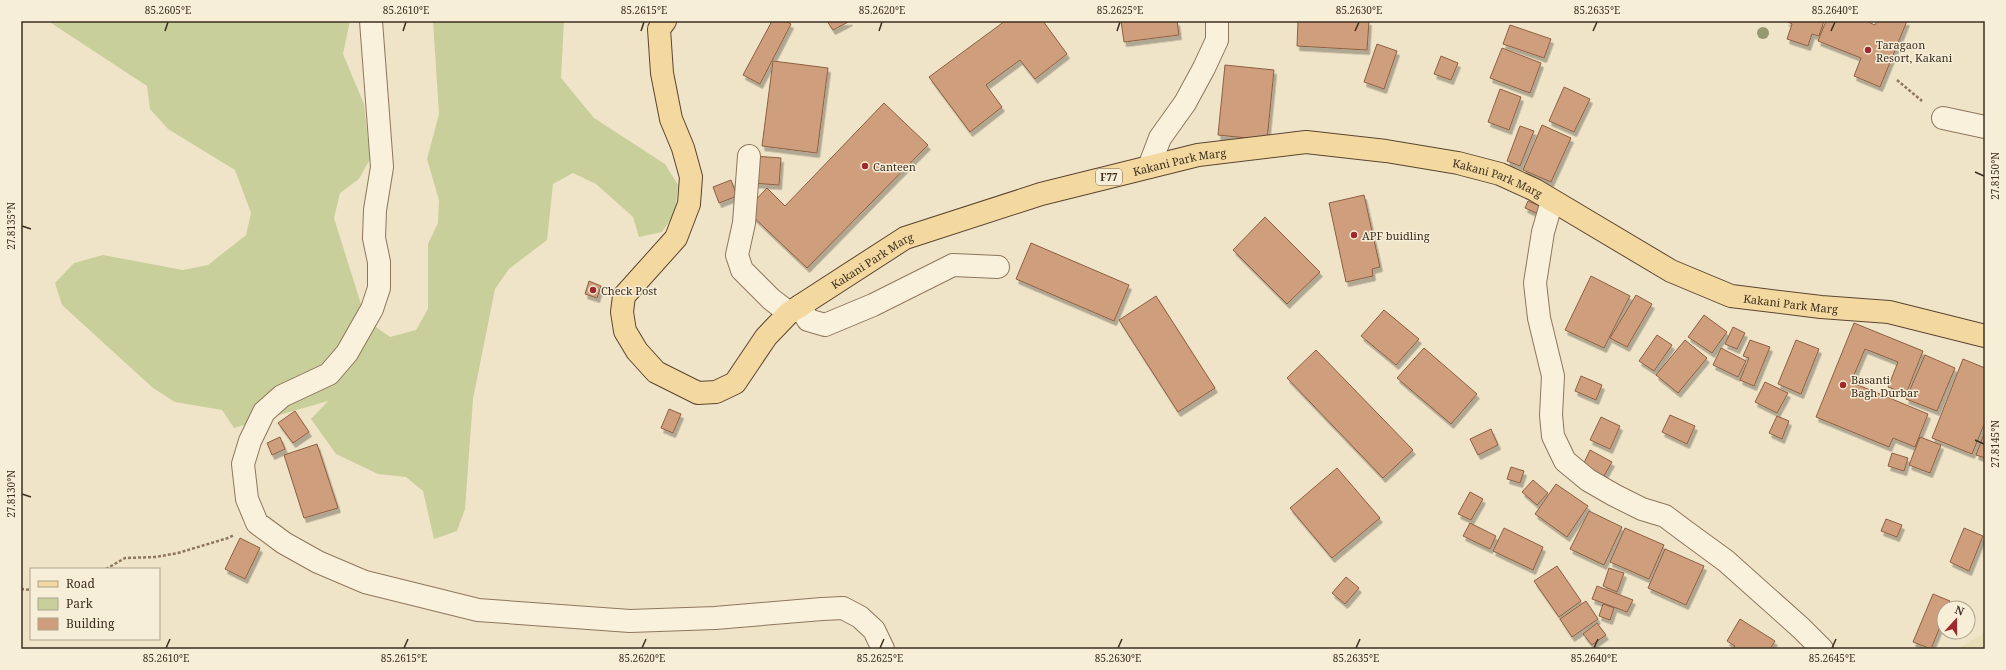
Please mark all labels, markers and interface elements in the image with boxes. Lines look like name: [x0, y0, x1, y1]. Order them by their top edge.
text: 85.2605°E: [145, 3, 191, 17]
text: 85.2610°E: [383, 3, 429, 17]
text: 85.2615°E: [621, 3, 667, 17]
text: 85.2620°E: [859, 3, 905, 17]
text: 85.2625°E: [1097, 3, 1143, 17]
text: 85.2630°E: [1336, 3, 1382, 17]
text: 85.2635°E: [1574, 3, 1620, 17]
text: 85.2640°E: [1812, 3, 1858, 17]
place label: Taragaon Resort, Kakani: [1876, 37, 1953, 65]
marker: Taragaon Resort, Kakani: [1863, 45, 1873, 55]
street label: Kakani Park Marg: [1131, 144, 1227, 178]
text: 27.8150°N: [1988, 152, 2002, 200]
street label: Kakani Park Marg: [1452, 155, 1546, 201]
place label: Canteen: [873, 159, 916, 174]
marker: Canteen: [860, 161, 870, 171]
road number: F77: [1096, 169, 1122, 185]
text: 27.8135°N: [4, 202, 18, 250]
street label: Kakani Park Marg: [828, 228, 915, 292]
place label: APF buidling: [1362, 228, 1430, 243]
marker: APF buidling: [1349, 230, 1359, 240]
place label: Check Post: [601, 283, 657, 298]
marker: Check Post: [588, 285, 598, 295]
street label: Kakani Park Marg: [1743, 290, 1839, 316]
place label: Basanti Bagh Durbar: [1851, 372, 1919, 400]
marker: Basanti Bagh Durbar: [1838, 380, 1848, 390]
text: 27.8145°N: [1988, 420, 2002, 468]
text: 27.8130°N: [4, 470, 18, 518]
legend: [30, 568, 160, 640]
text: Road: [66, 575, 96, 592]
text: Park: [66, 595, 94, 612]
north arrow: [1936, 600, 1976, 640]
text: N: [1953, 602, 1967, 619]
text: Building: [66, 615, 115, 632]
text: 85.2610°E: [143, 651, 189, 665]
text: 85.2615°E: [381, 651, 427, 665]
text: 85.2620°E: [619, 651, 665, 665]
text: 85.2625°E: [857, 651, 903, 665]
text: 85.2630°E: [1095, 651, 1141, 665]
text: 85.2635°E: [1333, 651, 1379, 665]
text: 85.2640°E: [1571, 651, 1617, 665]
text: 85.2645°E: [1809, 651, 1855, 665]

